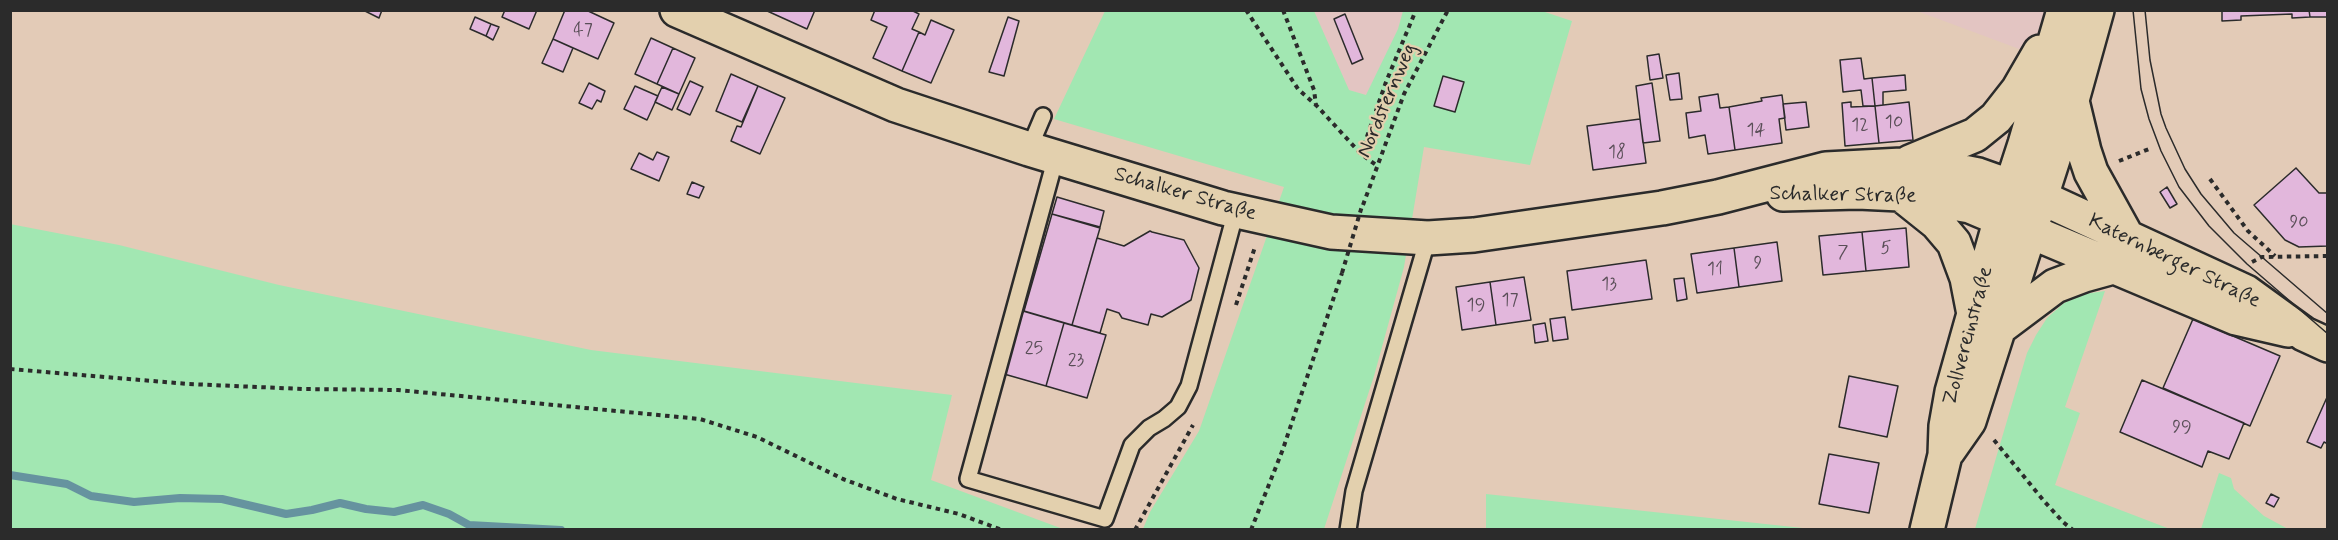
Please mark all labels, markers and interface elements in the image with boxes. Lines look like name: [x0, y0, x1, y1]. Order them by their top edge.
house number: 47: [573, 20, 593, 42]
street label: Nordsternweg: [1353, 40, 1423, 162]
house number: 10: [1885, 112, 1903, 134]
house number: 12: [1851, 115, 1869, 137]
house number: 14: [1747, 120, 1765, 142]
house number: 18: [1608, 142, 1626, 164]
street label: Schalker Straße: [1111, 163, 1259, 227]
street label: Schalker Straße: [1769, 182, 1917, 210]
street label: Katernberger Straße: [2084, 209, 2264, 315]
house number: 90: [2289, 212, 2309, 234]
house number: 5: [1881, 238, 1891, 260]
house number: 7: [1838, 242, 1848, 264]
house number: 9: [1754, 253, 1762, 275]
house number: 11: [1707, 259, 1723, 281]
street label: Zollvereinstraße: [1938, 264, 2000, 408]
house number: 13: [1601, 274, 1617, 296]
house number: 17: [1501, 290, 1519, 312]
house number: 19: [1467, 295, 1485, 317]
house number: 25: [1025, 338, 1043, 360]
house number: 23: [1068, 350, 1084, 372]
house number: 99: [2172, 417, 2192, 439]

